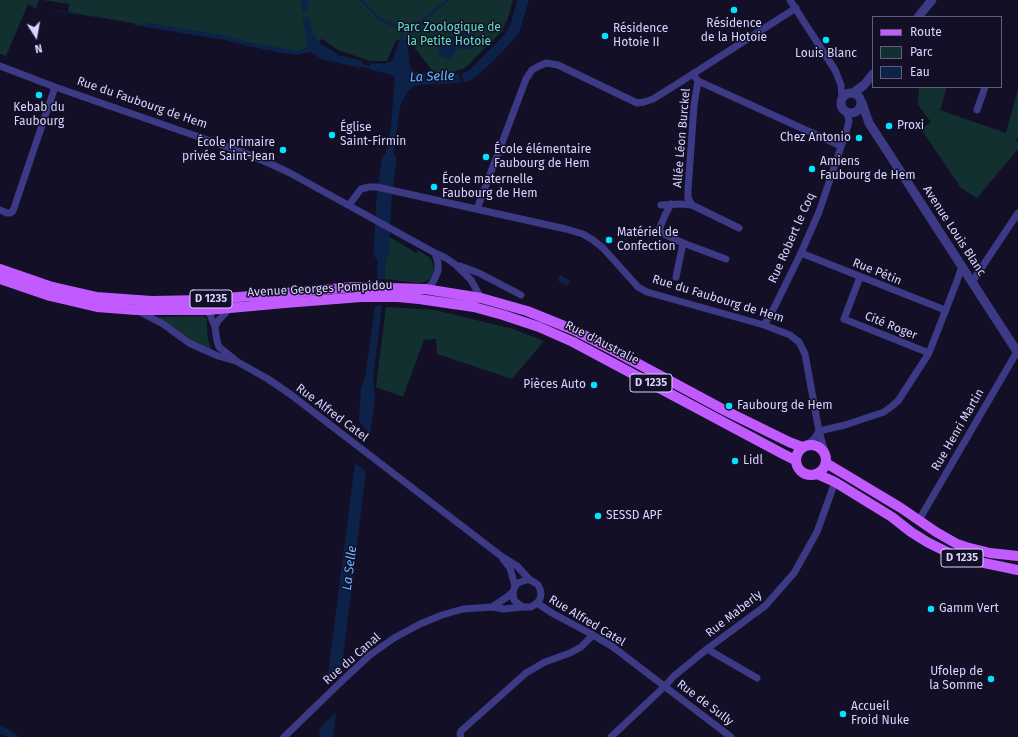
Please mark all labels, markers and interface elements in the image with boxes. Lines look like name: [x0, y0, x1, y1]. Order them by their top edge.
marker: Résidence de la Hotoie: [729, 5, 739, 15]
north arrow: [16, 16, 56, 56]
legend: [872, 16, 1002, 88]
place label: Résidence de la Hotoie: [701, 17, 767, 45]
park label: Parc Zoologique de la Petite Hotoie: [397, 21, 501, 49]
place label: Résidence Hotoie II: [613, 22, 668, 50]
text: Route: [910, 25, 942, 39]
marker: Résidence Hotoie II: [600, 31, 610, 41]
marker: Louis Blanc: [821, 35, 831, 45]
text: N: [34, 41, 43, 55]
text: Parc: [910, 45, 933, 59]
place label: Louis Blanc: [795, 47, 857, 61]
text: Eau: [910, 65, 930, 79]
water label: La Selle: [409, 68, 455, 86]
street label: Rue du Faubourg de Hem: [75, 74, 209, 132]
street label: Allée Léon Burckel: [670, 88, 694, 188]
marker: Kebab du Faubourg: [34, 90, 44, 100]
place label: Kebab du Faubourg: [13, 101, 65, 129]
place label: Proxi: [897, 119, 924, 133]
place label: Église Saint-Firmin: [340, 121, 406, 149]
marker: Proxi: [884, 121, 894, 131]
marker: Église Saint-Firmin: [327, 130, 337, 140]
place label: Chez Antonio: [780, 131, 851, 145]
marker: Chez Antonio: [854, 133, 864, 143]
place label: École primaire privée Saint-Jean: [182, 136, 275, 164]
place label: École élémentaire Faubourg de Hem: [494, 143, 591, 171]
marker: École primaire privée Saint-Jean: [278, 145, 288, 155]
marker: École élémentaire Faubourg de Hem: [481, 152, 491, 162]
place label: Amiens Faubourg de Hem: [820, 155, 916, 183]
marker: Amiens Faubourg de Hem: [807, 164, 817, 174]
place label: École maternelle Faubourg de Hem: [442, 173, 538, 201]
marker: École maternelle Faubourg de Hem: [429, 182, 439, 192]
street label: Avenue Louis Blanc: [919, 183, 989, 279]
street label: Rue Robert le Coq: [766, 190, 818, 286]
place label: Matériel de Confection: [617, 226, 679, 254]
marker: Matériel de Confection: [604, 235, 614, 245]
street label: Rue Pétin: [850, 256, 904, 288]
street label: Rue du Faubourg de Hem: [650, 272, 786, 326]
street label: Avenue Georges Pompidou: [247, 278, 393, 300]
road number: D 1235: [190, 290, 232, 308]
street label: Cité Roger: [863, 309, 919, 343]
street label: Rue d'Australie: [563, 318, 641, 368]
road number: D 1235: [630, 374, 672, 392]
place label: Pièces Auto: [523, 378, 586, 392]
marker: Pièces Auto: [589, 380, 599, 390]
street label: Rue Alfred Catel: [293, 381, 371, 445]
street label: Rue Henri Martin: [929, 387, 987, 473]
place label: Faubourg de Hem: [737, 399, 833, 413]
marker: Faubourg de Hem: [724, 401, 734, 411]
place label: Lidl: [743, 454, 763, 468]
marker: Lidl: [730, 456, 740, 466]
place label: SESSD APF: [606, 509, 662, 523]
marker: SESSD APF: [593, 511, 603, 521]
water label: La Selle: [340, 545, 360, 591]
road number: D 1235: [941, 549, 983, 567]
street label: Rue Maberly: [703, 588, 765, 640]
street label: Rue Alfred Catel: [546, 592, 628, 650]
place label: Gamm Vert: [939, 602, 999, 616]
marker: Gamm Vert: [926, 604, 936, 614]
street label: Rue du Canal: [320, 630, 384, 688]
place label: Ufolep de la Somme: [929, 665, 983, 693]
marker: Ufolep de la Somme: [986, 674, 996, 684]
street label: Rue de Sully: [674, 677, 736, 729]
place label: Accueil Froid Nuke: [851, 700, 909, 728]
marker: Accueil Froid Nuke: [838, 709, 848, 719]

